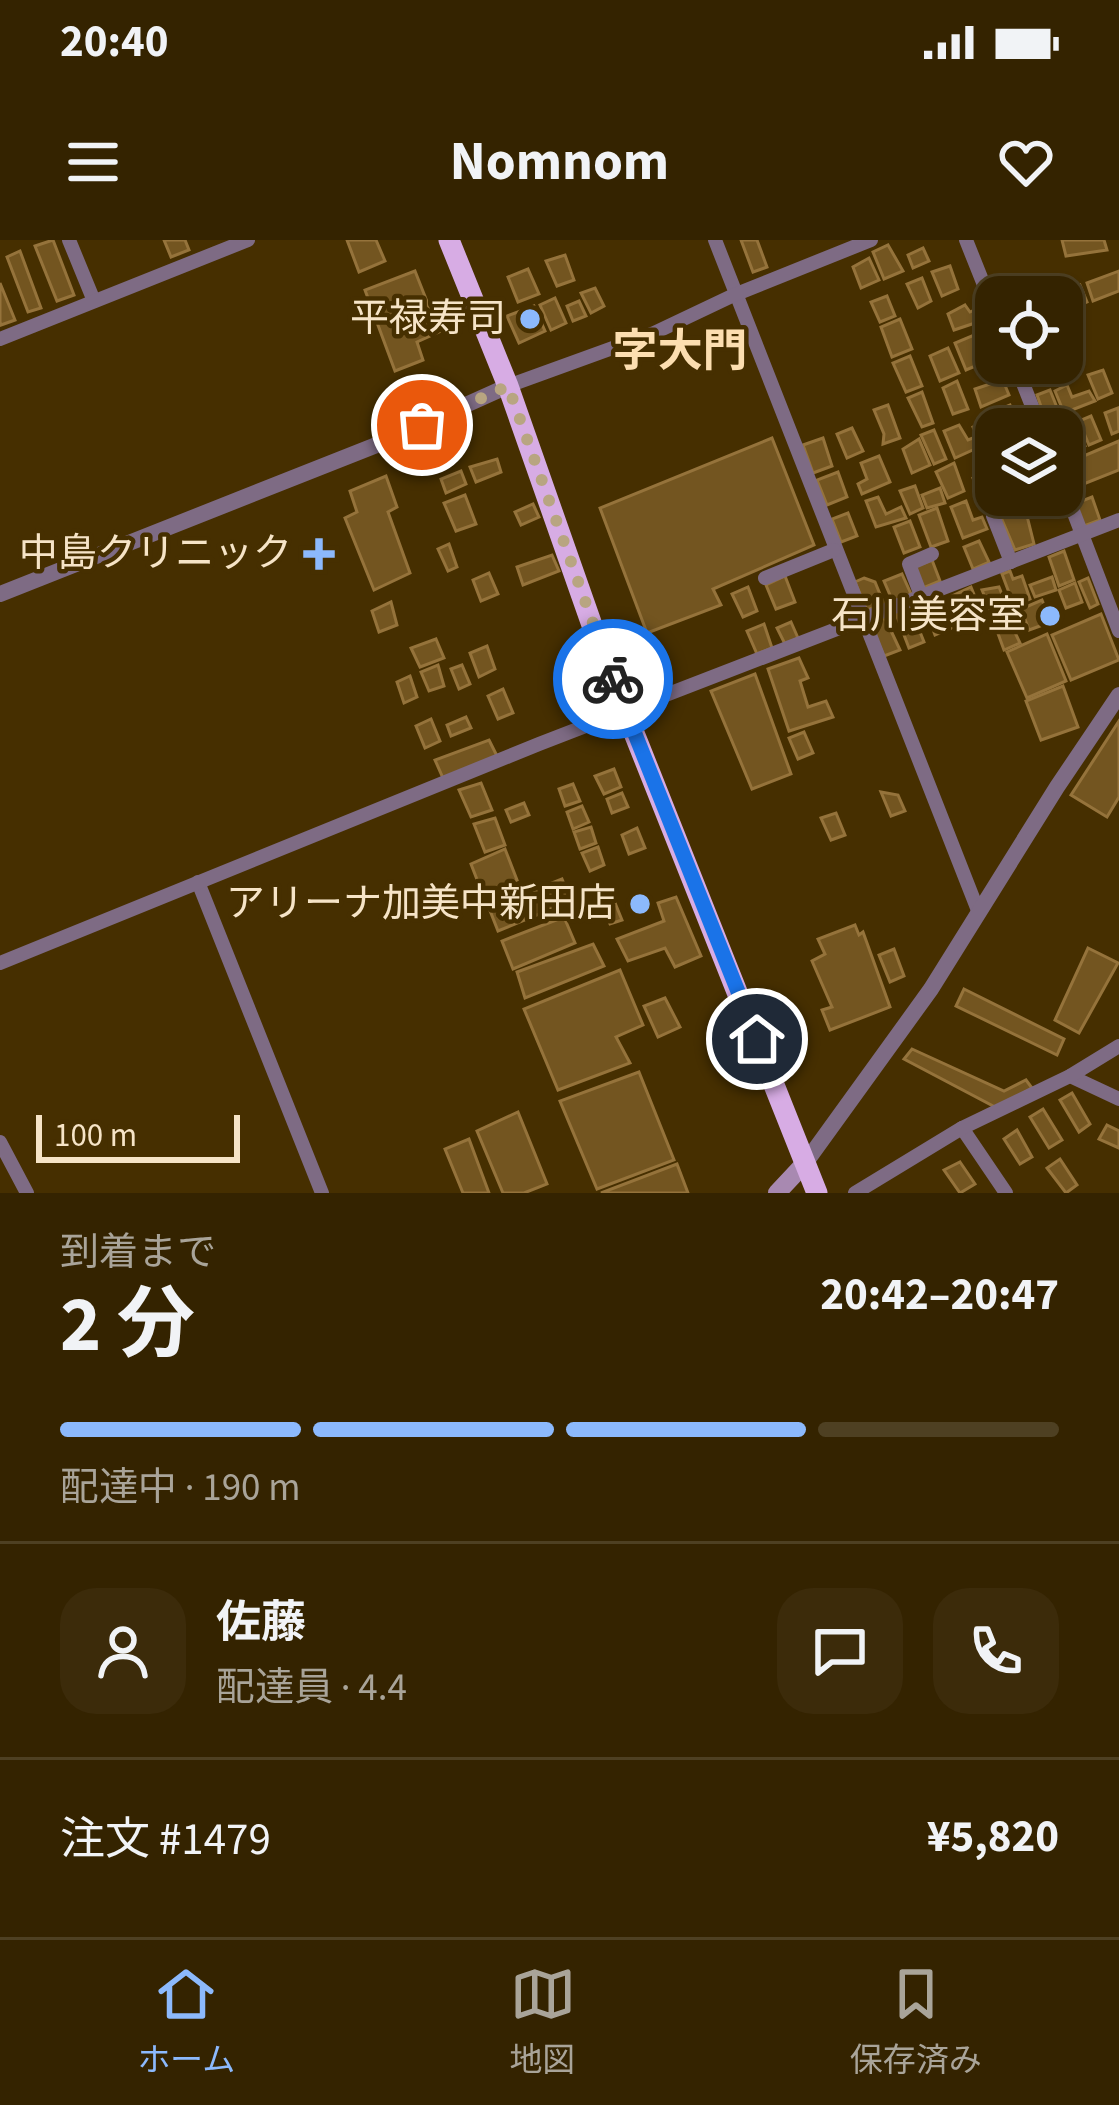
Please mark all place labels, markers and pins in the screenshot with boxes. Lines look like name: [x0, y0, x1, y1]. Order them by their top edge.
place label: 平禄寿司: [350, 291, 506, 347]
marker: 平禄寿司: [517, 306, 543, 332]
pin: [371, 374, 473, 476]
place label: 中島クリニック: [19, 526, 292, 582]
marker: 中島クリニック: [303, 538, 335, 570]
place label: 石川美容室: [831, 588, 1026, 644]
marker: 石川美容室: [1037, 603, 1063, 629]
place label: アリーナ加美中新田店: [226, 876, 616, 932]
marker: アリーナ加美中新田店: [627, 891, 653, 917]
pin: [706, 988, 808, 1090]

